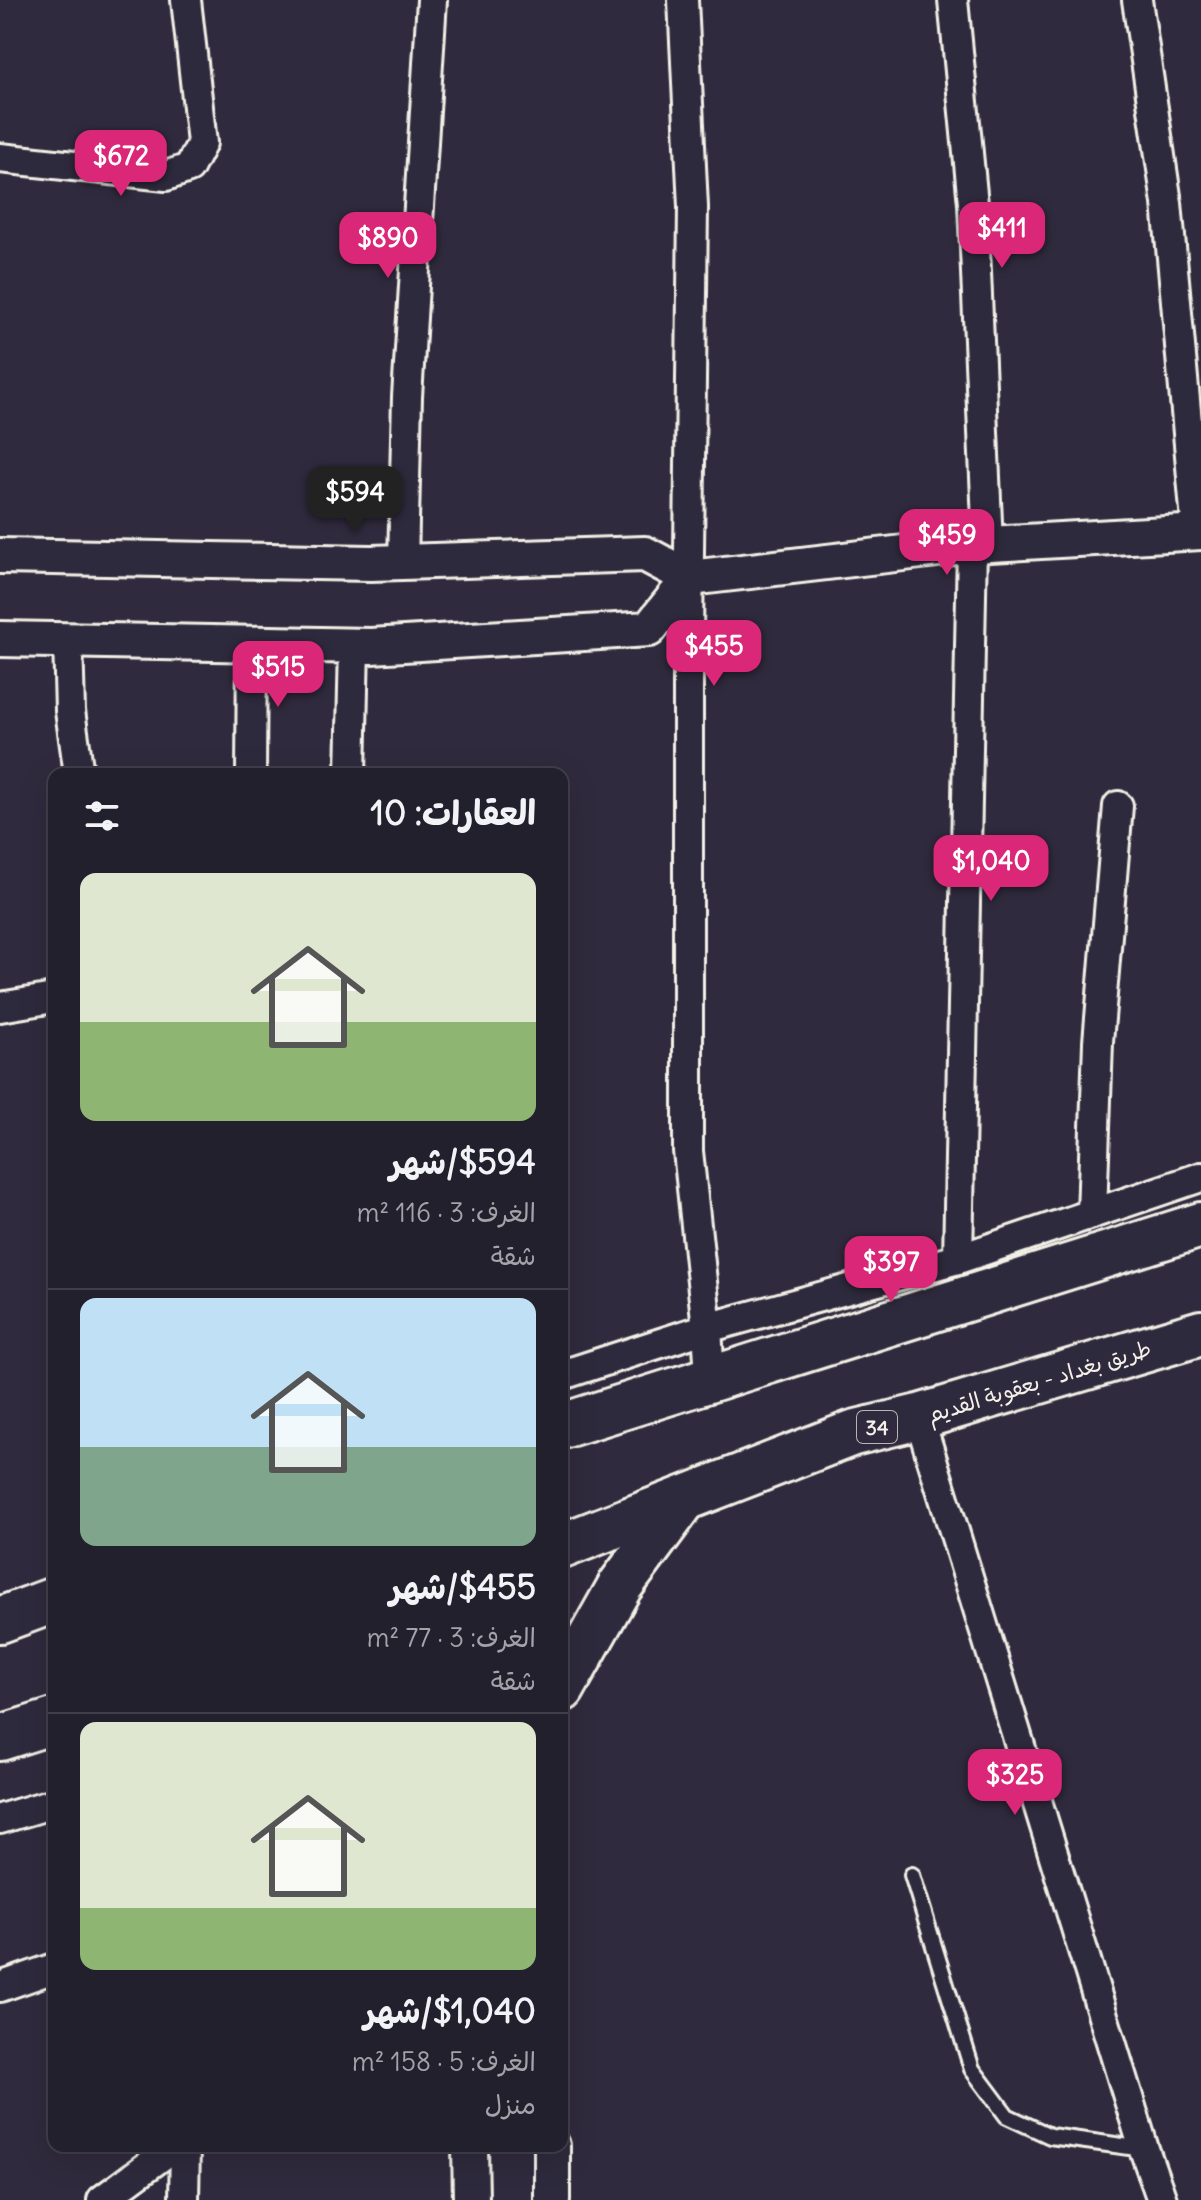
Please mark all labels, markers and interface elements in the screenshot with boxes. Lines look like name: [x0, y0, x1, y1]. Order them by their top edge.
pin: $672: [74, 130, 168, 198]
text: $672: [93, 139, 149, 172]
pin: $411: [955, 202, 1049, 270]
text: $411: [977, 211, 1027, 244]
pin: $890: [341, 212, 435, 280]
text: $890: [357, 221, 419, 254]
pin: $594: [308, 466, 402, 534]
text: $594: [325, 475, 385, 508]
pin: $459: [900, 509, 994, 577]
text: $459: [917, 518, 977, 551]
pin: $455: [667, 620, 761, 688]
text: $455: [684, 629, 744, 662]
pin: $515: [231, 641, 325, 709]
text: $515: [251, 650, 305, 683]
text: العقارات: 10: [370, 791, 536, 834]
icon: filters: [80, 794, 124, 838]
pin: $1,040: [926, 835, 1056, 903]
text: $1,040: [952, 844, 1031, 877]
icon: home: [236, 925, 380, 1069]
text: $594/شهر: [390, 1140, 536, 1183]
text: الغرف: 3 · 116 m²: [357, 1196, 536, 1229]
pin: $397: [844, 1236, 938, 1304]
text: شقة: [491, 1239, 536, 1272]
text: $397: [863, 1245, 919, 1278]
street label: طريق بغداد - بعقوبة القديم: [924, 1334, 1155, 1431]
icon: home: [236, 1350, 380, 1494]
road number: 34: [857, 1411, 897, 1443]
text: $455/شهر: [390, 1565, 536, 1608]
text: الغرف: 3 · 77 m²: [367, 1621, 536, 1654]
text: شقة: [491, 1664, 536, 1697]
pin: $325: [968, 1749, 1062, 1817]
text: $325: [986, 1758, 1044, 1791]
icon: home: [236, 1774, 380, 1918]
text: $1,040/شهر: [364, 1989, 536, 2032]
text: الغرف: 5 · 158 m²: [352, 2045, 536, 2078]
text: منزل: [485, 2088, 536, 2121]

